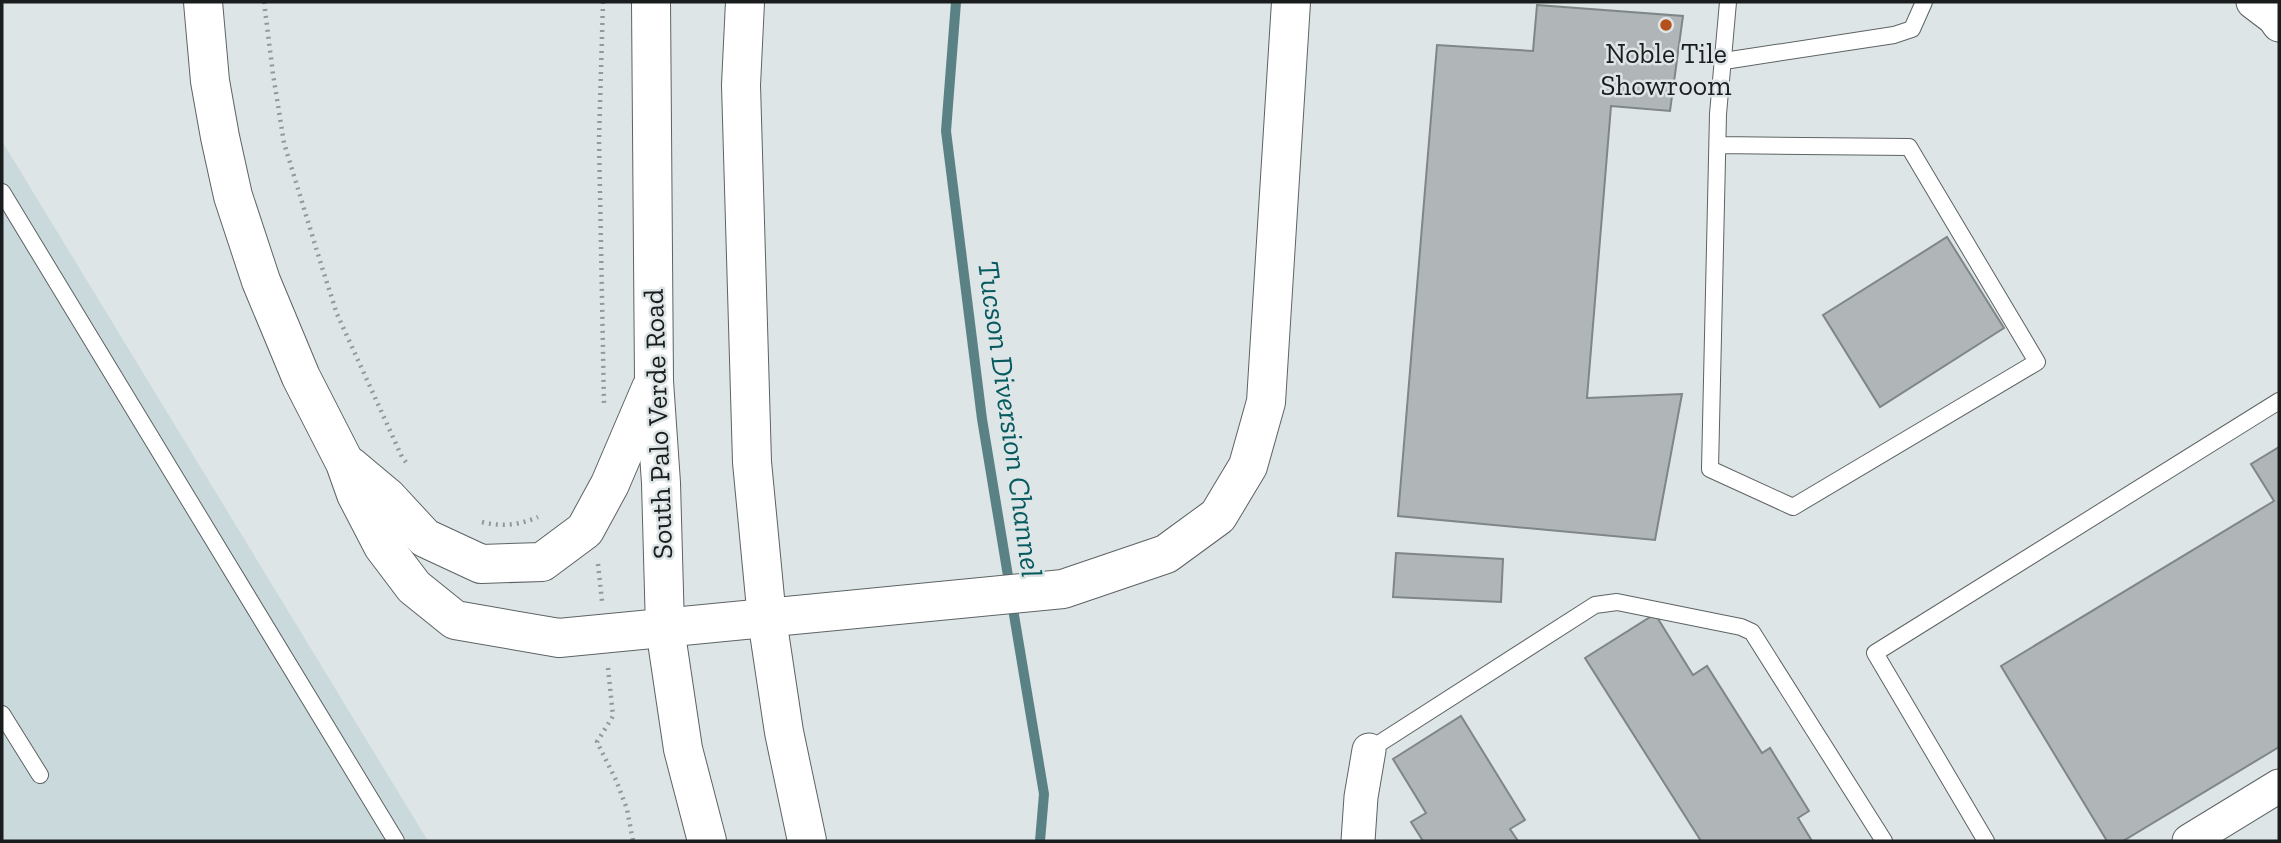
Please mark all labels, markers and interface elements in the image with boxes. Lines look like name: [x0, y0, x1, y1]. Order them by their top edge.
marker: Noble Tile Showroom: [1658, 17, 1674, 33]
place label: Noble Tile Showroom: [1601, 37, 1731, 102]
water label: Tucson Diversion Channel: [970, 259, 1050, 579]
street label: South Palo Verde Road: [637, 288, 679, 560]

